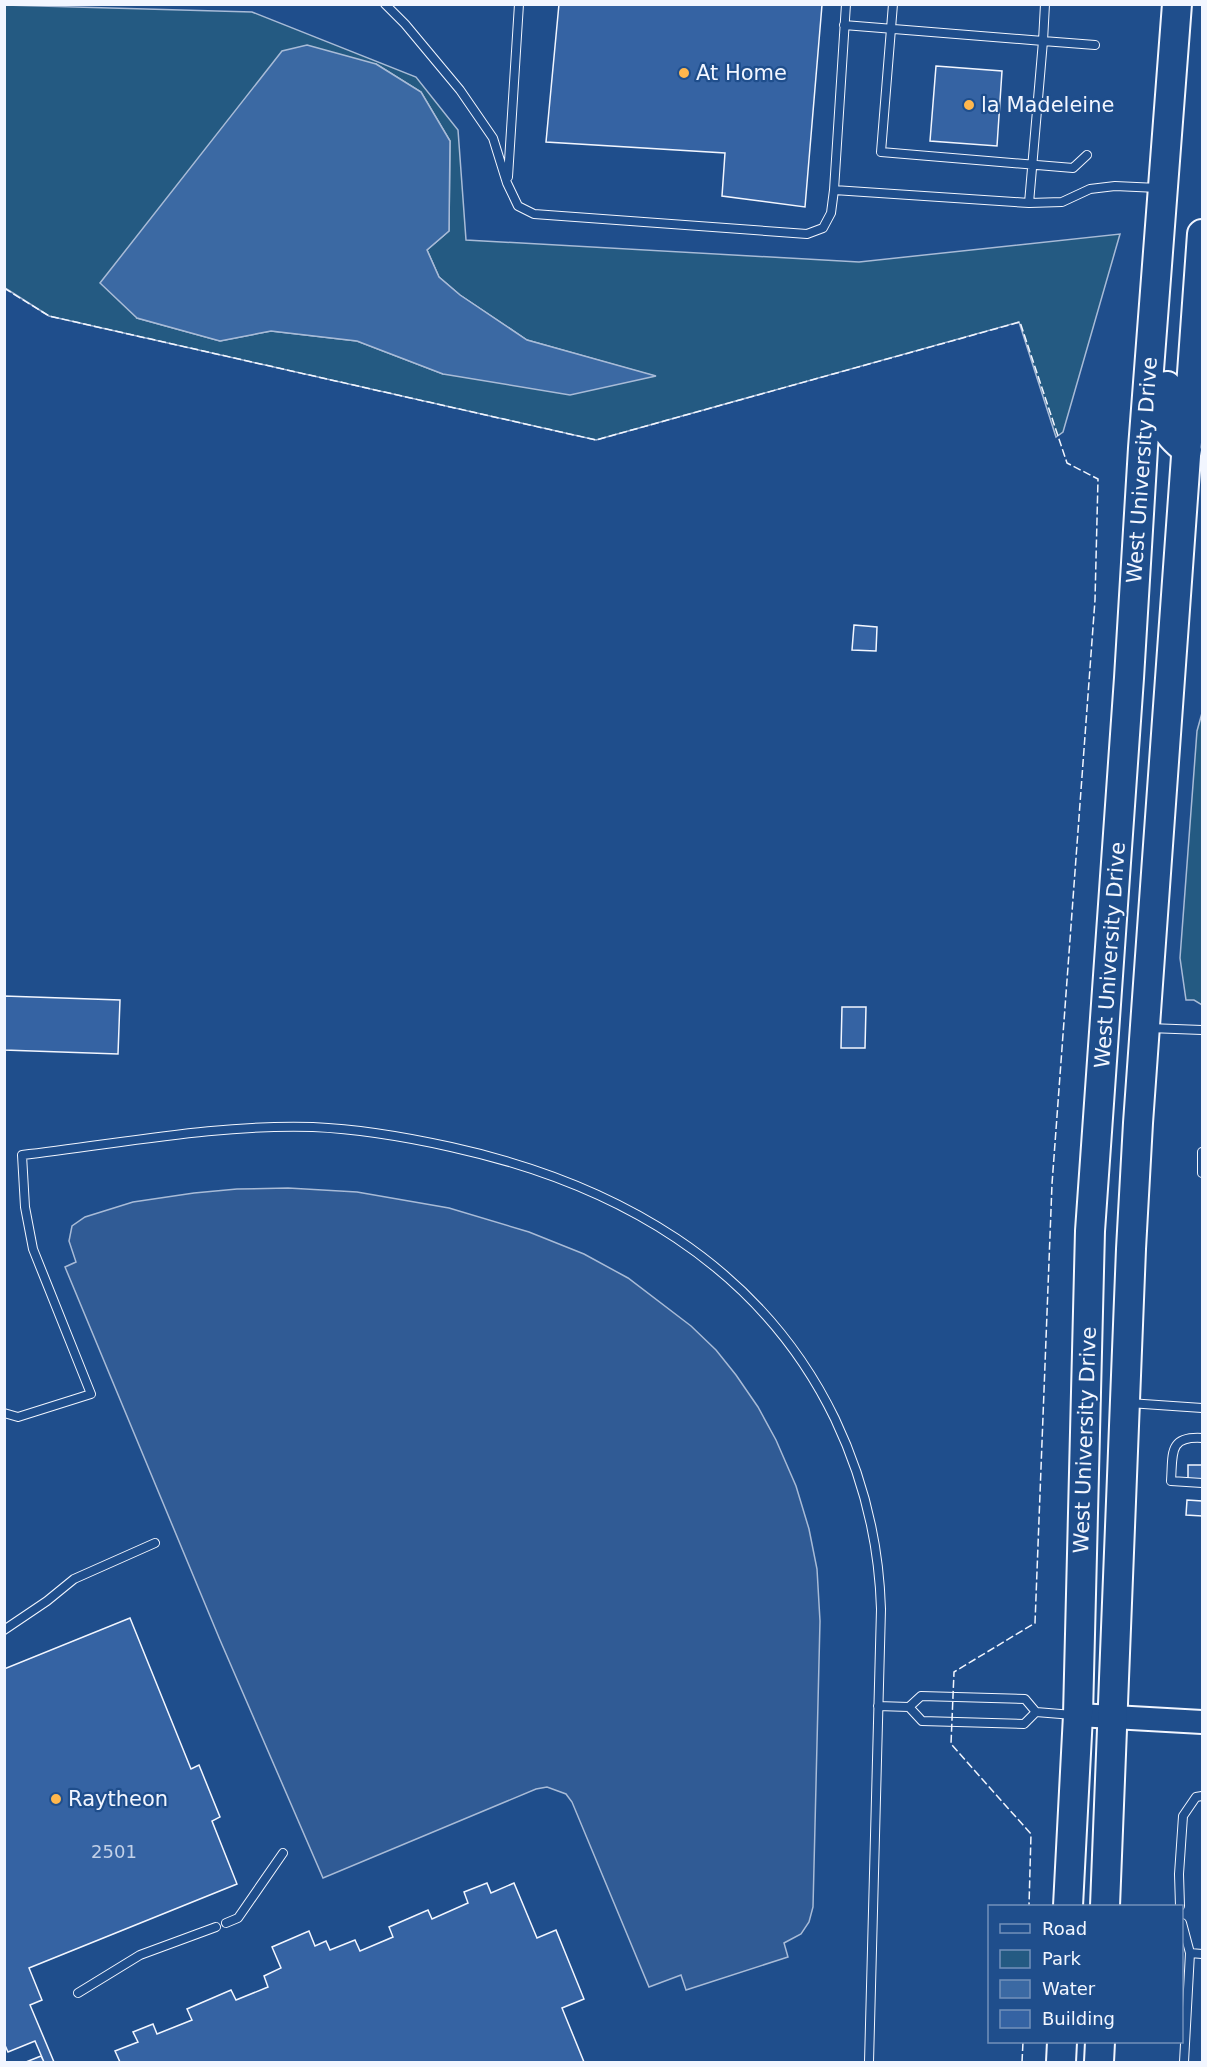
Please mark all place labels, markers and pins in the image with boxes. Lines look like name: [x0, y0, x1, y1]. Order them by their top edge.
place label: At Home: [696, 61, 787, 85]
marker: At Home: [677, 66, 691, 80]
place label: la Madeleine: [981, 93, 1114, 117]
marker: la Madeleine: [962, 98, 976, 112]
place label: Raytheon: [68, 1787, 168, 1811]
marker: Raytheon: [49, 1792, 63, 1806]

